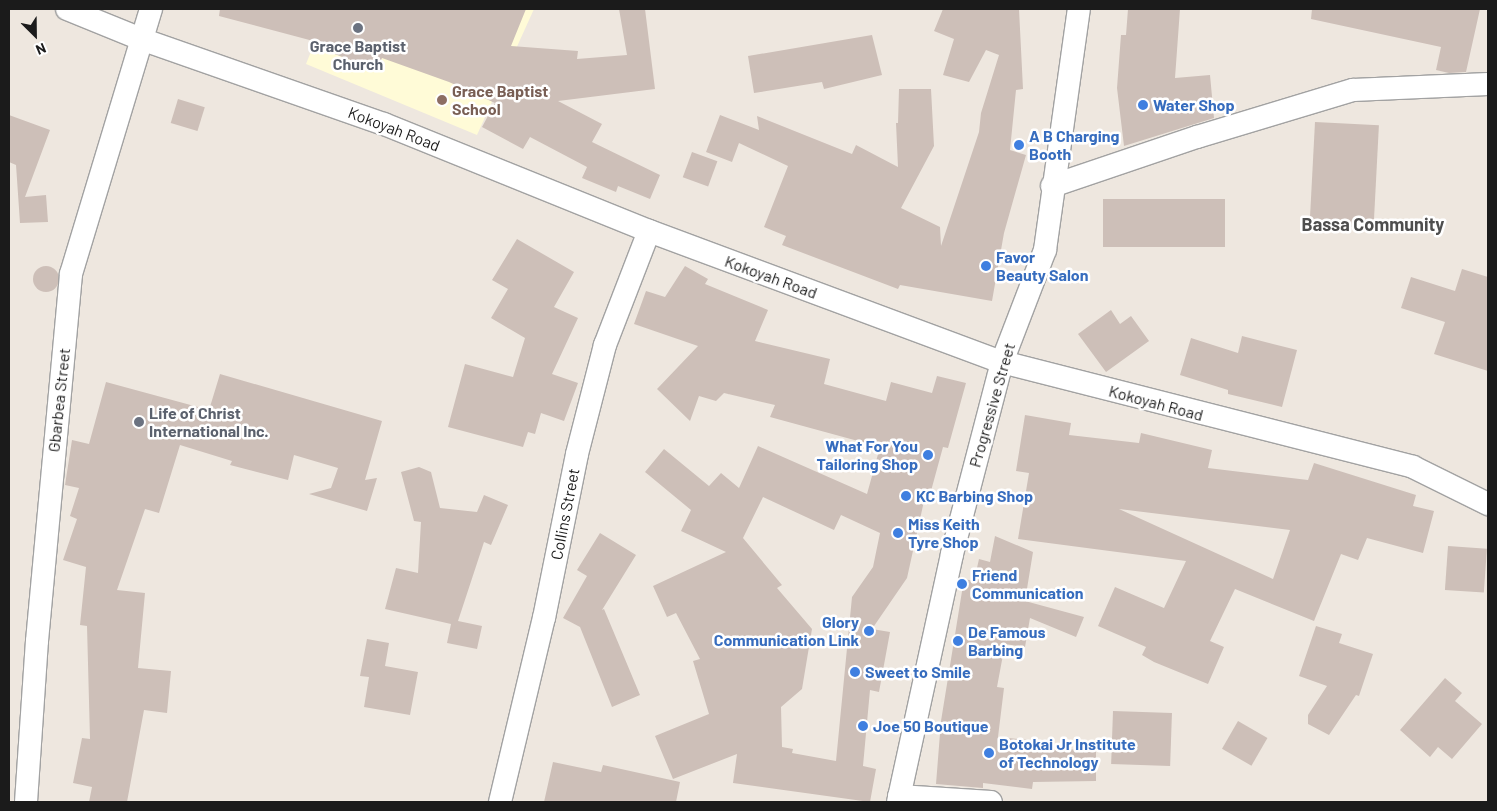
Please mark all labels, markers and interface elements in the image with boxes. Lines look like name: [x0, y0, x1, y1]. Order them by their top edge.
north arrow: [10, 10, 60, 60]
marker: Grace Baptist Church: [352, 22, 364, 34]
place label: Grace Baptist Church: [310, 36, 406, 74]
text: N: [33, 40, 49, 59]
place label: Grace Baptist School: [452, 81, 548, 119]
marker: Grace Baptist School: [436, 94, 448, 106]
place label: Water Shop: [1153, 95, 1235, 115]
marker: Water Shop: [1137, 99, 1149, 111]
street label: Kokoyah Road: [345, 103, 443, 155]
place label: A B Charging Booth: [1029, 126, 1119, 164]
marker: A B Charging Booth: [1013, 139, 1025, 151]
district label: Bassa Community: [1302, 213, 1444, 235]
place label: Favor Beauty Salon: [996, 247, 1089, 285]
street label: Kokoyah Road: [722, 251, 820, 303]
marker: Favor Beauty Salon: [980, 260, 992, 272]
street label: Progressive Street: [965, 341, 1019, 469]
street label: Gbarbea Street: [44, 347, 74, 453]
street label: Kokoyah Road: [1107, 381, 1205, 425]
place label: Life of Christ International Inc.: [149, 403, 269, 441]
marker: Life of Christ International Inc.: [133, 416, 145, 428]
place label: What For You Tailoring Shop: [817, 436, 918, 474]
marker: What For You Tailoring Shop: [922, 449, 934, 461]
street label: Collins Street: [547, 466, 583, 562]
place label: KC Barbing Shop: [916, 486, 1033, 506]
marker: KC Barbing Shop: [900, 490, 912, 502]
place label: Miss Keith Tyre Shop: [908, 514, 980, 552]
marker: Miss Keith Tyre Shop: [892, 527, 904, 539]
place label: Friend Communication: [972, 565, 1084, 603]
marker: Friend Communication: [956, 578, 968, 590]
place label: Glory Communication Link: [714, 612, 859, 650]
place label: De Famous Barbing: [968, 622, 1045, 660]
marker: Glory Communication Link: [863, 625, 875, 637]
marker: De Famous Barbing: [952, 635, 964, 647]
place label: Sweet to Smile: [865, 662, 971, 682]
marker: Sweet to Smile: [849, 666, 861, 678]
place label: Joe 50 Boutique: [873, 716, 988, 736]
marker: Joe 50 Boutique: [857, 720, 869, 732]
place label: Botokai Jr Institute of Technology: [999, 734, 1136, 772]
marker: Botokai Jr Institute of Technology: [983, 747, 995, 759]

